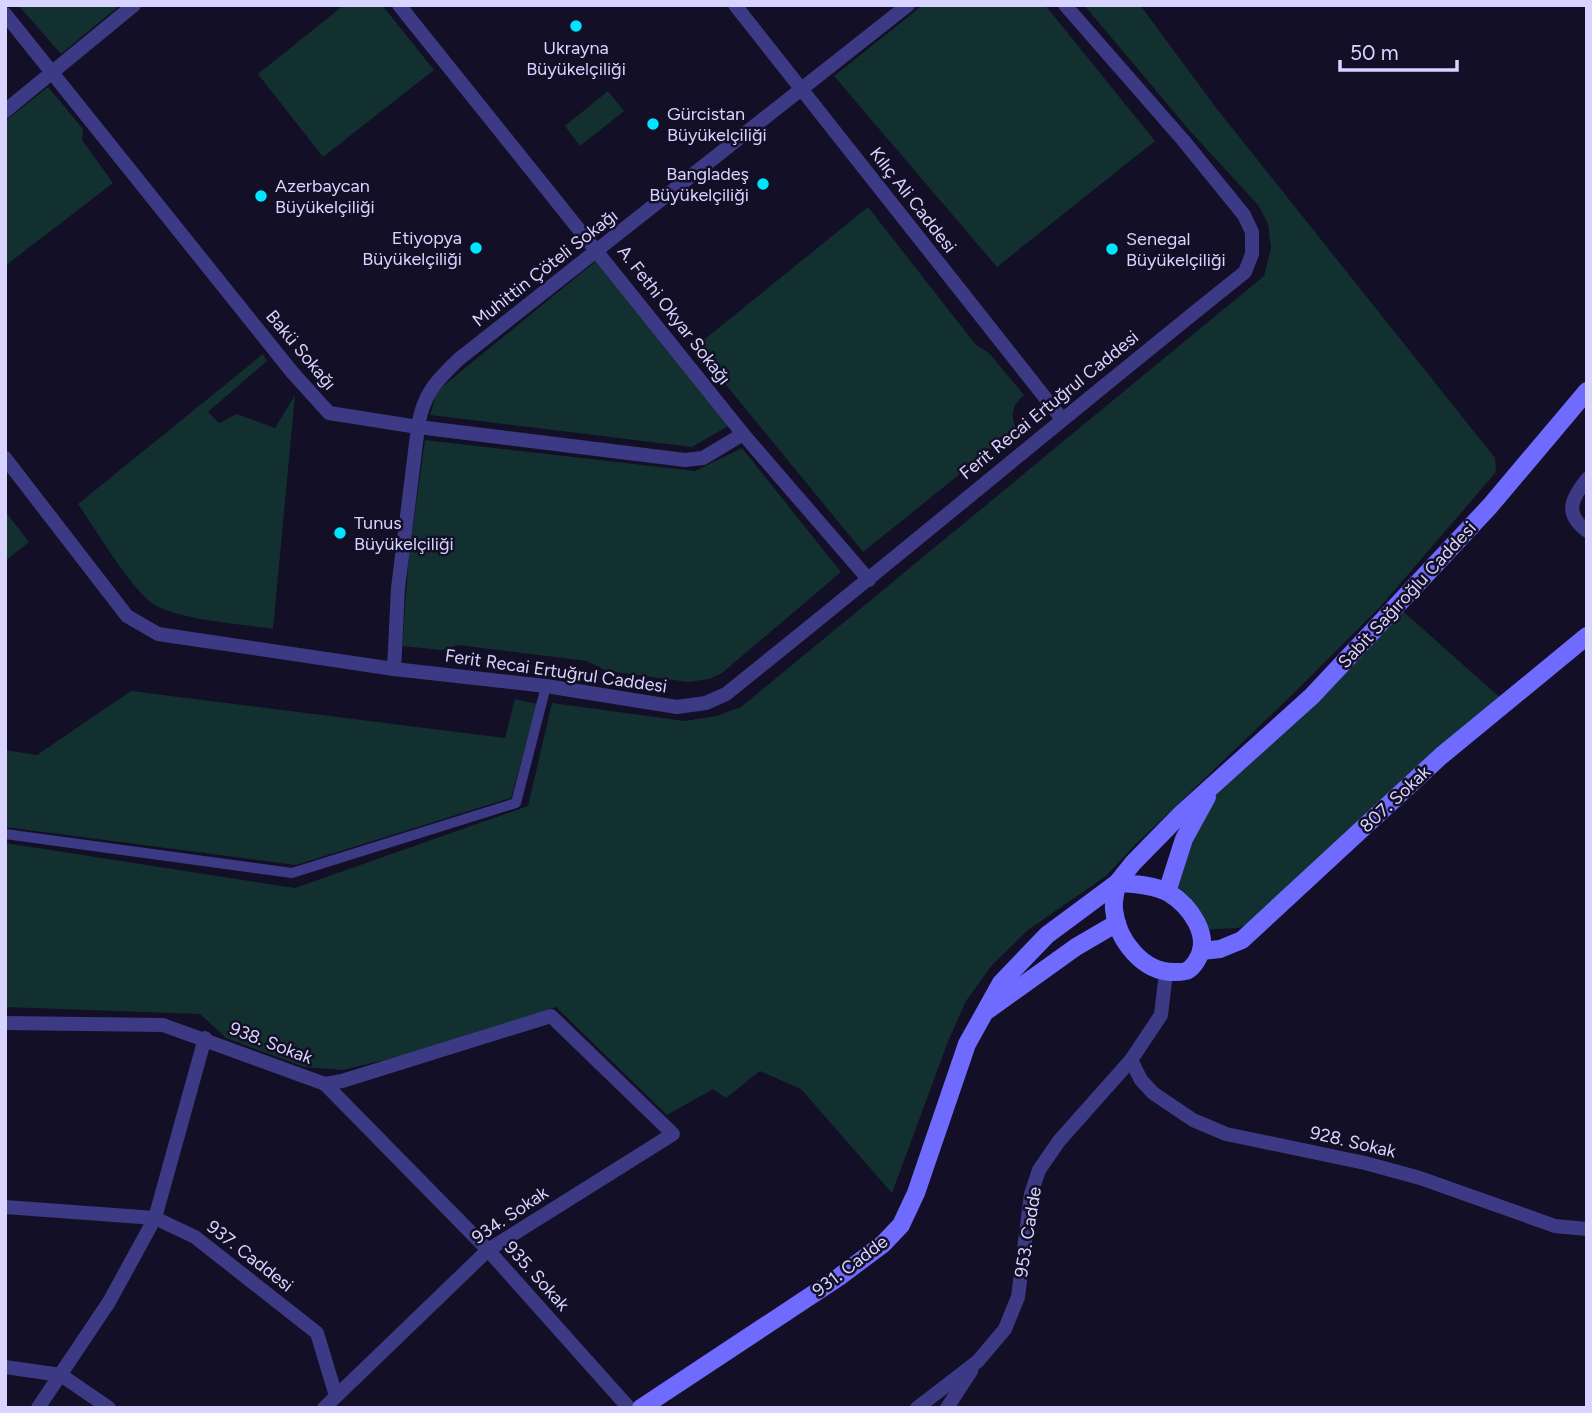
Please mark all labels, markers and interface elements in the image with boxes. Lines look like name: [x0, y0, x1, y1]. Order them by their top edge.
marker: Ukrayna Büyükelçiliği: [568, 18, 584, 34]
scale bar: [1340, 28, 1457, 72]
place label: Ukrayna Büyükelçiliği: [526, 37, 626, 80]
text: 50 m: [1350, 40, 1399, 65]
place label: Gürcistan Büyükelçiliği: [667, 103, 767, 146]
marker: Gürcistan Büyükelçiliği: [645, 116, 661, 132]
street label: Kılıç Ali Caddesi: [865, 143, 961, 257]
place label: Bangladeş Büyükelçiliği: [649, 163, 749, 206]
place label: Azerbaycan Büyükelçiliği: [275, 175, 375, 218]
marker: Bangladeş Büyükelçiliği: [755, 176, 771, 192]
marker: Azerbaycan Büyükelçiliği: [253, 188, 269, 204]
street label: Muhittin Çöteli Sokağı: [468, 204, 622, 332]
place label: Etiyopya Büyükelçiliği: [362, 227, 462, 270]
place label: Senegal Büyükelçiliği: [1126, 228, 1226, 271]
marker: Etiyopya Büyükelçiliği: [468, 240, 484, 256]
street label: A. Fethi Okyar Sokağı: [613, 241, 735, 389]
marker: Senegal Büyükelçiliği: [1104, 241, 1120, 257]
street label: Bakü Sokağı: [261, 306, 341, 394]
street label: Ferit Recai Ertuğrul Caddesi: [955, 326, 1143, 484]
place label: Tunus Büyükelçiliği: [354, 512, 454, 555]
street label: Sabit Sağıroğlu Caddesi: [1333, 517, 1481, 673]
marker: Tunus Büyükelçiliği: [332, 525, 348, 541]
street label: Ferit Recai Ertuğrul Caddesi: [444, 645, 668, 697]
street label: 807. Sokak: [1355, 761, 1435, 837]
street label: 938. Sokak: [226, 1017, 316, 1069]
street label: 928. Sokak: [1308, 1121, 1398, 1163]
street label: 934. Sokak: [468, 1181, 553, 1249]
street label: 953. Cadde: [1010, 1185, 1046, 1279]
street label: 937. Caddesi: [202, 1215, 298, 1297]
street label: 931. Cadde: [808, 1230, 892, 1301]
street label: 935. Sokak: [500, 1237, 574, 1316]

